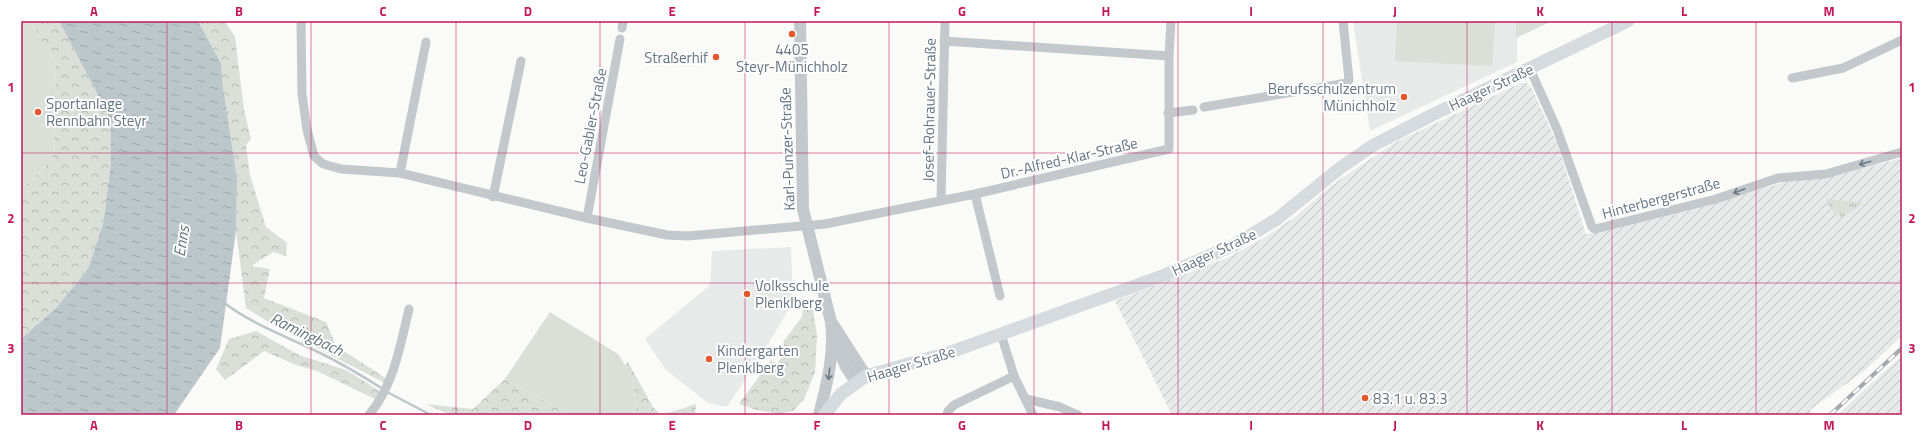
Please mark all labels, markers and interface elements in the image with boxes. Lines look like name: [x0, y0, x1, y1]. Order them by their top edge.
text: A: [90, 1, 98, 21]
text: B: [235, 1, 243, 21]
text: C: [379, 1, 387, 21]
text: D: [524, 1, 532, 21]
text: E: [668, 1, 676, 21]
text: F: [814, 1, 821, 21]
text: G: [958, 1, 966, 21]
text: H: [1102, 1, 1110, 21]
text: I: [1249, 1, 1253, 21]
text: J: [1393, 1, 1397, 21]
text: K: [1536, 1, 1544, 21]
text: L: [1681, 1, 1687, 21]
text: M: [1823, 1, 1835, 21]
marker: 4405 Steyr-Münichholz: [787, 29, 797, 39]
place label: 4405 Steyr-Münichholz: [736, 38, 848, 78]
street label: Josef-Rohrauer-Straße: [916, 38, 942, 182]
place label: Straßerhif: [644, 46, 708, 69]
marker: Straßerhif: [711, 52, 721, 62]
street label: Haager Straße: [1445, 57, 1537, 117]
street label: Leo-Gabler-Straße: [567, 66, 613, 186]
text: 1: [7, 77, 15, 97]
place label: Berufsschulzentrum Münichholz: [1268, 77, 1396, 117]
text: 1: [1908, 77, 1916, 97]
street label: Karl-Punzer-Straße: [773, 87, 801, 211]
place label: Sportanlage Rennbahn Steyr: [46, 92, 147, 132]
marker: Berufsschulzentrum Münichholz: [1399, 92, 1409, 102]
marker: Sportanlage Rennbahn Steyr: [33, 107, 43, 117]
street label: Dr.-Alfred-Klar-Straße: [998, 131, 1140, 185]
one-way arrow: [1858, 160, 1871, 167]
street label: Hinterbergerstraße: [1599, 171, 1723, 225]
one-way arrow: [1733, 188, 1745, 196]
text: 2: [7, 208, 15, 228]
text: 2: [1908, 208, 1916, 228]
street label: Haager Straße: [1168, 222, 1260, 282]
water label: Enns: [167, 223, 195, 258]
place label: Volksschule Plenklberg: [755, 274, 829, 314]
marker: Volksschule Plenklberg: [742, 289, 752, 299]
water label: Ramingbach: [266, 306, 348, 362]
text: 3: [7, 338, 15, 358]
text: 3: [1908, 338, 1916, 358]
place label: Kindergarten Plenklberg: [717, 339, 799, 379]
street label: Haager Straße: [864, 340, 958, 388]
marker: Kindergarten Plenklberg: [704, 354, 714, 364]
one-way arrow: [825, 368, 833, 381]
place label: 83.1 u. 83.3: [1373, 387, 1448, 410]
marker: 83.1 u. 83.3: [1360, 393, 1370, 403]
text: A: [90, 415, 98, 435]
text: B: [235, 415, 243, 435]
text: C: [379, 415, 387, 435]
text: D: [524, 415, 532, 435]
text: E: [668, 415, 676, 435]
text: F: [814, 415, 821, 435]
text: G: [958, 415, 966, 435]
text: H: [1102, 415, 1110, 435]
text: I: [1249, 415, 1253, 435]
text: J: [1393, 415, 1397, 435]
text: K: [1536, 415, 1544, 435]
text: L: [1681, 415, 1687, 435]
text: M: [1823, 415, 1835, 435]

